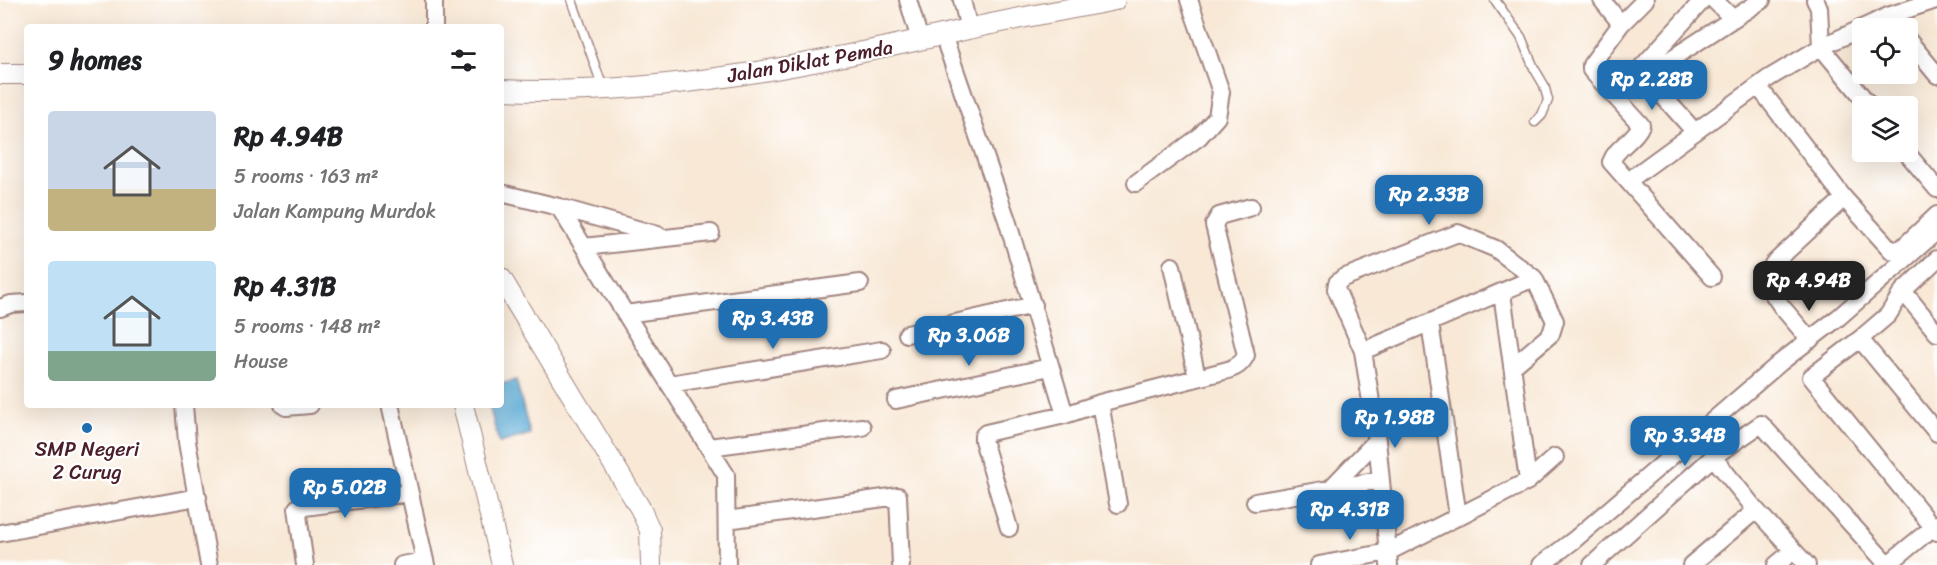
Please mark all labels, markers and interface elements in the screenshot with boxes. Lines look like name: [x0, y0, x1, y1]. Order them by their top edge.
map controls: [1852, 18, 1918, 162]
button: locate: [1852, 18, 1918, 84]
street label: Jalan Diklat Pemda: [724, 30, 895, 93]
text: 9 homes: [48, 37, 142, 83]
icon: filters: [447, 44, 480, 77]
pin: Rp 2.28B: [1590, 60, 1714, 111]
text: Rp 2.28B: [1611, 62, 1693, 97]
button: layers: [1852, 96, 1918, 162]
text: Rp 4.94B: [234, 113, 343, 159]
icon: home: [96, 135, 168, 207]
text: 5 rooms · 163 m²: [234, 159, 379, 194]
pin: Rp 2.33B: [1367, 175, 1491, 226]
text: Rp 2.33B: [1389, 177, 1469, 212]
text: Jalan Kampung Murdok: [234, 194, 436, 229]
pin: Rp 4.94B: [1747, 261, 1871, 312]
text: Rp 4.31B: [234, 263, 336, 309]
text: Rp 4.94B: [1767, 263, 1851, 298]
icon: home: [96, 285, 168, 357]
pin: Rp 3.43B: [711, 299, 835, 350]
text: Rp 3.43B: [732, 301, 814, 336]
text: 5 rooms · 148 m²: [234, 309, 381, 344]
pin: Rp 3.06B: [907, 316, 1031, 367]
text: Rp 3.06B: [928, 318, 1010, 353]
text: House: [234, 344, 288, 379]
pin: Rp 1.98B: [1333, 398, 1457, 449]
text: Rp 1.98B: [1355, 400, 1435, 435]
pin: Rp 3.34B: [1623, 416, 1747, 467]
text: Rp 3.34B: [1644, 418, 1726, 453]
marker: SMP Negeri 2 Curug: [80, 421, 94, 435]
place label: SMP Negeri 2 Curug: [35, 432, 140, 490]
pin: Rp 5.02B: [283, 468, 407, 519]
text: Rp 5.02B: [304, 470, 386, 505]
pin: Rp 4.31B: [1288, 490, 1412, 541]
text: Rp 4.31B: [1311, 492, 1389, 527]

